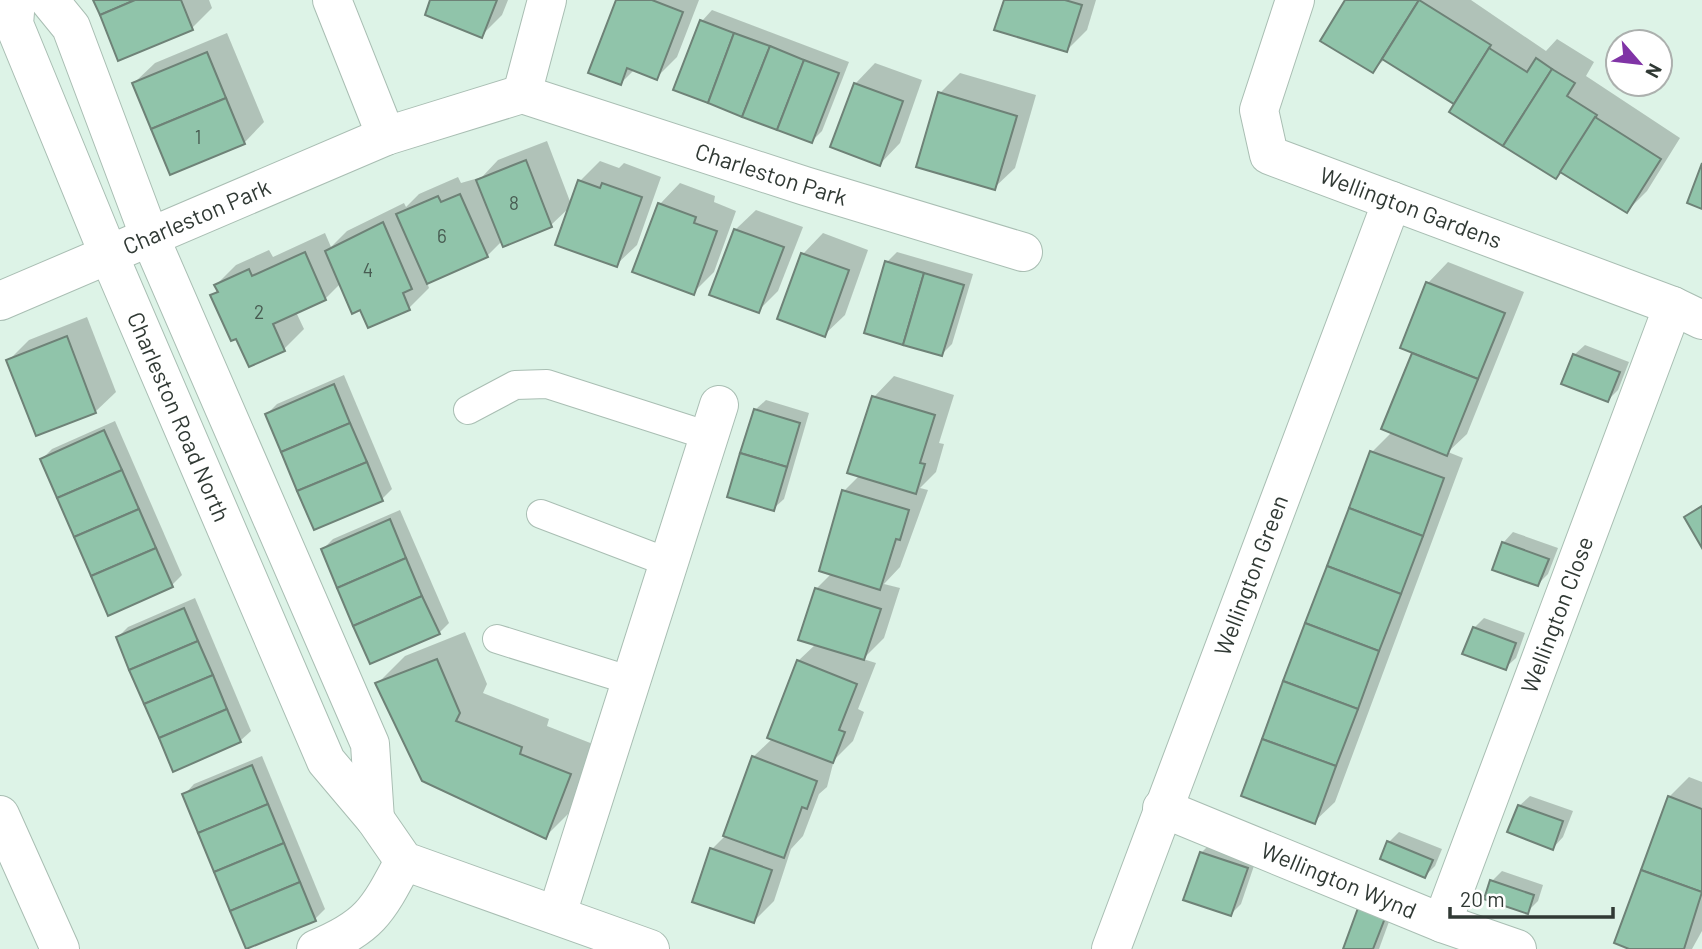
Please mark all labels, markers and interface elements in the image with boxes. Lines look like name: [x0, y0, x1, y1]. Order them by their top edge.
north arrow: [1604, 28, 1674, 98]
text: N: [1641, 60, 1668, 82]
house number: 1: [195, 125, 201, 148]
street label: Charleston Park: [692, 136, 851, 211]
street label: Wellington Gardens: [1316, 160, 1506, 254]
street label: Charleston Park: [118, 172, 274, 260]
house number: 8: [509, 191, 519, 214]
house number: 6: [437, 224, 447, 247]
house number: 4: [363, 258, 373, 281]
house number: 2: [254, 300, 264, 323]
street label: Charleston Road North: [122, 307, 237, 526]
street label: Wellington Green: [1207, 491, 1293, 659]
street label: Wellington Close: [1514, 532, 1599, 697]
street label: Wellington Wynd: [1257, 835, 1421, 924]
scale bar: [1450, 876, 1613, 920]
text: 20 m: [1460, 886, 1505, 911]

